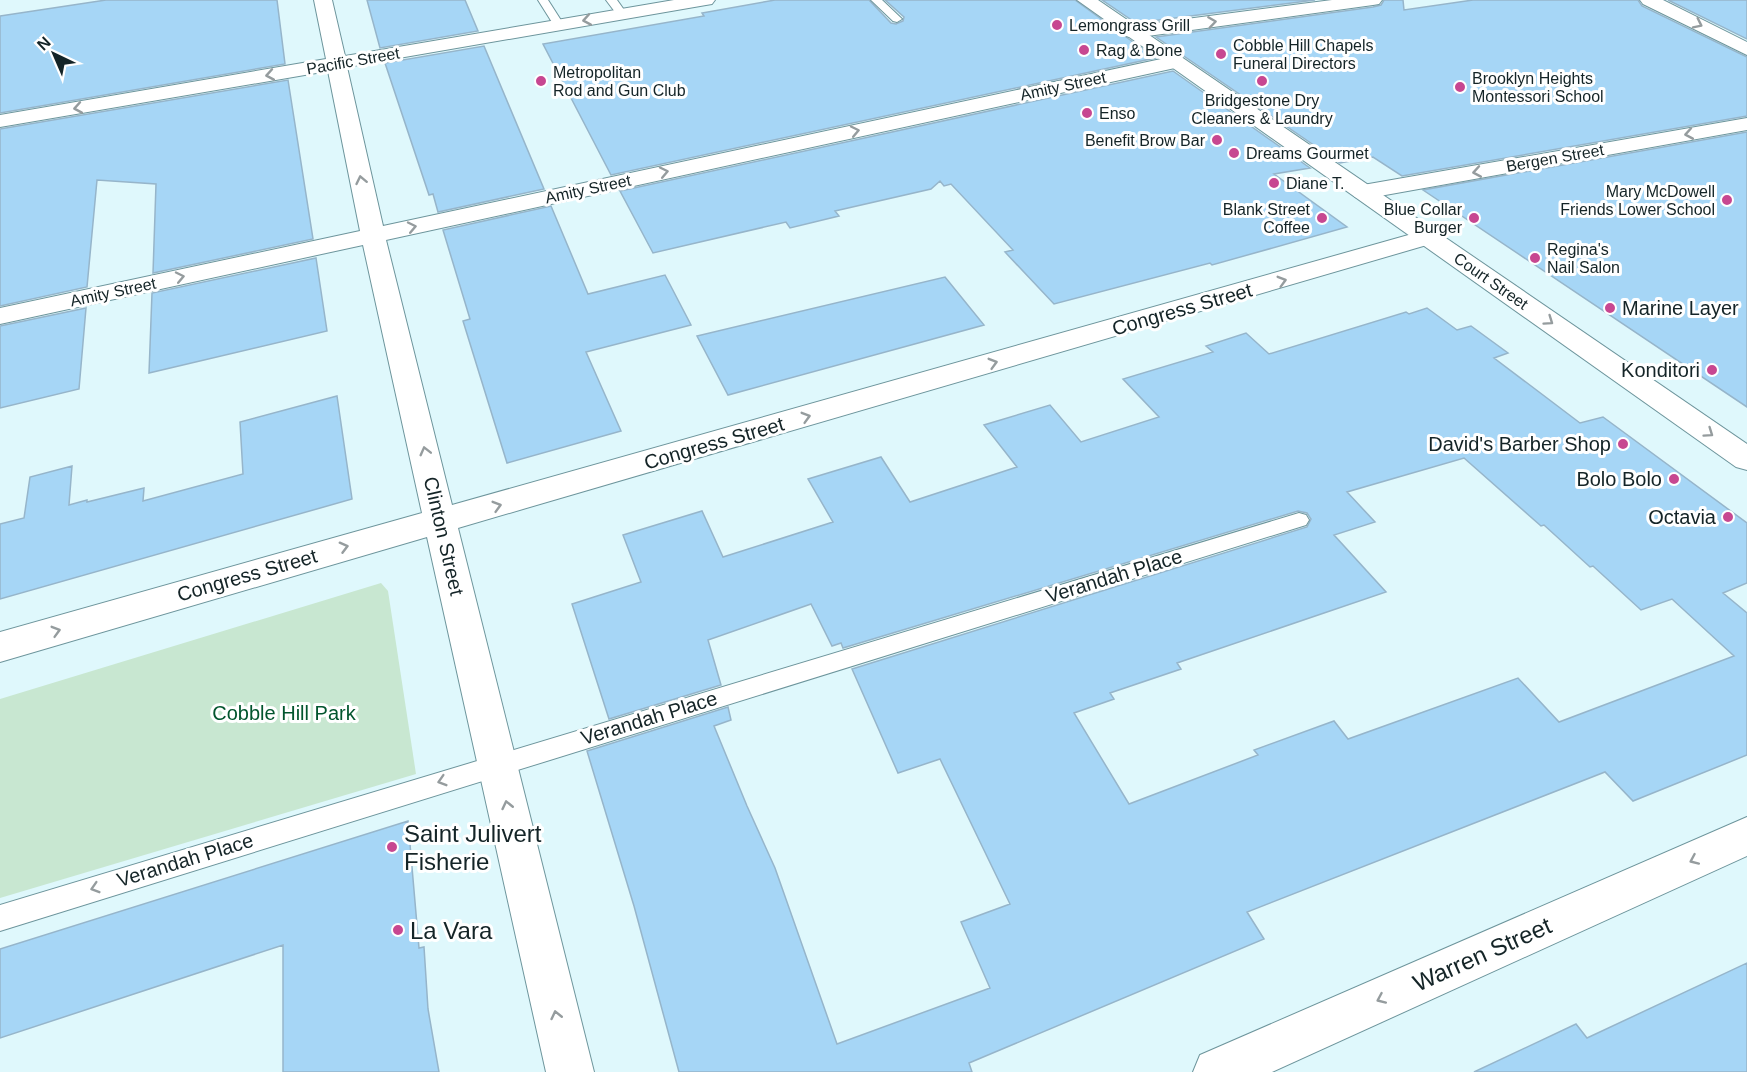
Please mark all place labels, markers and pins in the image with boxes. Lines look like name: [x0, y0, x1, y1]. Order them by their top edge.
place label: Lemongrass Grill: [1069, 17, 1190, 34]
marker: Lemongrass Grill: [1050, 18, 1064, 32]
place label: Cobble Hill Chapels Funeral Directors: [1233, 37, 1374, 72]
place label: Rag & Bone: [1096, 42, 1182, 59]
marker: Rag & Bone: [1077, 43, 1091, 57]
marker: Cobble Hill Chapels Funeral Directors: [1214, 47, 1228, 61]
place label: Metropolitan Rod and Gun Club: [553, 64, 686, 99]
place label: Brooklyn Heights Montessori School: [1472, 70, 1604, 105]
marker: Metropolitan Rod and Gun Club: [534, 74, 548, 88]
marker: Bridgestone Dry Cleaners & Laundry: [1255, 74, 1269, 88]
marker: Brooklyn Heights Montessori School: [1453, 80, 1467, 94]
place label: Bridgestone Dry Cleaners & Laundry: [1191, 92, 1333, 127]
place label: Enso: [1099, 105, 1136, 122]
marker: Enso: [1080, 106, 1094, 120]
place label: Benefit Brow Bar: [1085, 132, 1206, 149]
marker: Benefit Brow Bar: [1210, 133, 1224, 147]
place label: Dreams Gourmet: [1246, 145, 1369, 162]
marker: Dreams Gourmet: [1227, 146, 1241, 160]
place label: Diane T.: [1286, 175, 1344, 192]
marker: Diane T.: [1267, 176, 1281, 190]
place label: Mary McDowell Friends Lower School: [1560, 183, 1715, 218]
marker: Mary McDowell Friends Lower School: [1720, 193, 1734, 207]
place label: Blank Street Coffee: [1223, 201, 1311, 236]
place label: Blue Collar Burger: [1384, 201, 1463, 236]
marker: Blank Street Coffee: [1315, 211, 1329, 225]
marker: Blue Collar Burger: [1467, 211, 1481, 225]
place label: Regina's Nail Salon: [1547, 241, 1620, 276]
marker: Regina's Nail Salon: [1528, 251, 1542, 265]
place label: Marine Layer: [1622, 297, 1739, 319]
marker: Marine Layer: [1603, 301, 1617, 315]
place label: Konditori: [1621, 359, 1700, 381]
marker: Konditori: [1705, 363, 1719, 377]
place label: David's Barber Shop: [1428, 433, 1611, 455]
marker: David's Barber Shop: [1616, 437, 1630, 451]
place label: Bolo Bolo: [1576, 468, 1662, 490]
marker: Bolo Bolo: [1667, 472, 1681, 486]
place label: Octavia: [1648, 506, 1717, 528]
marker: Octavia: [1721, 510, 1735, 524]
place label: Saint Julivert Fisherie: [404, 820, 542, 875]
marker: Saint Julivert Fisherie: [385, 840, 399, 854]
place label: La Vara: [410, 917, 493, 944]
marker: La Vara: [391, 923, 405, 937]

